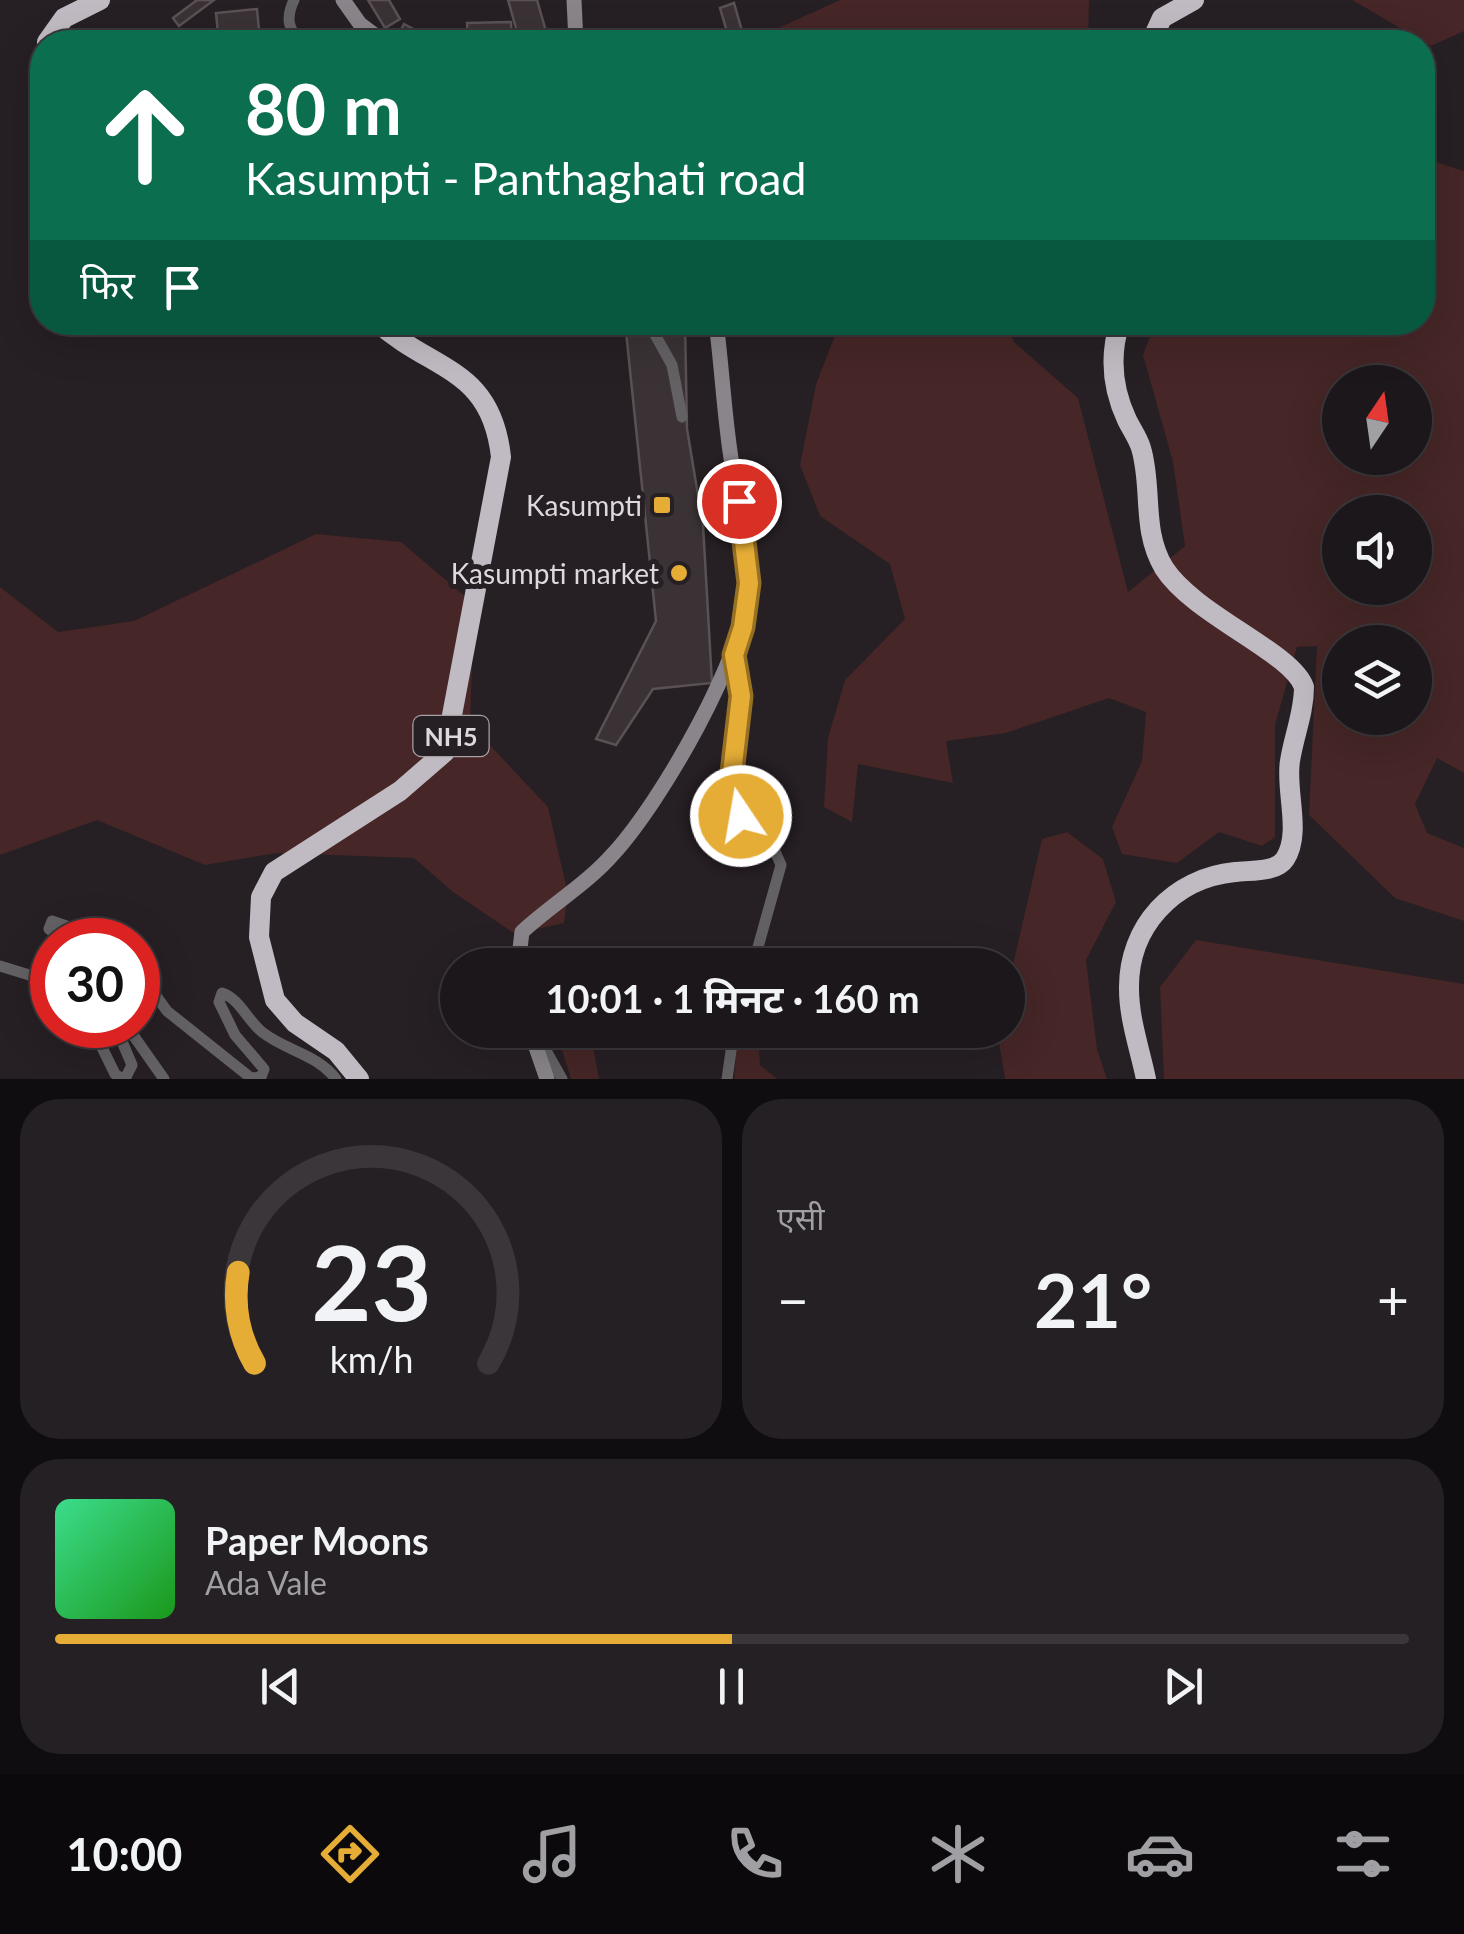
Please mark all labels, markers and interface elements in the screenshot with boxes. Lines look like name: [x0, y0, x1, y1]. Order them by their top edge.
text: 80 m: [245, 66, 402, 150]
icon: ahead: [80, 70, 210, 200]
text: Kasumpti - Panthaghati road: [245, 151, 806, 205]
icon: arrive: [155, 260, 210, 315]
text: फिर: [80, 261, 135, 307]
north arrow: [1322, 365, 1432, 475]
map controls: [1322, 365, 1432, 735]
pin: [697, 459, 782, 544]
icon: arrive: [712, 474, 767, 529]
place label: Kasumpti: [526, 488, 642, 522]
marker: Kasumpti: [651, 494, 673, 516]
button: sound: [1322, 495, 1432, 605]
place label: Kasumpti market: [451, 556, 659, 590]
marker: Kasumpti market: [668, 562, 690, 584]
button: layers: [1322, 625, 1432, 735]
road number: NH5: [414, 716, 488, 756]
position arrow: [689, 764, 793, 868]
speed limit sign: 30: [30, 918, 160, 1048]
text: 10:01 · 1 मिनट · 160 m: [546, 975, 919, 1021]
text: एसी: [777, 1198, 825, 1237]
text: 23: [311, 1218, 431, 1343]
text: 21°: [1034, 1254, 1152, 1344]
text: −: [777, 1266, 809, 1332]
text: +: [1377, 1266, 1409, 1332]
text: km/h: [329, 1338, 413, 1381]
text: Paper Moons: [205, 1517, 429, 1563]
text: Ada Vale: [205, 1563, 327, 1602]
icon: previous: [253, 1659, 308, 1714]
icon: pause: [704, 1659, 759, 1714]
icon: next: [1156, 1659, 1211, 1714]
icon: directions: [315, 1819, 385, 1889]
icon: music: [517, 1819, 587, 1889]
icon: phone: [720, 1819, 790, 1889]
icon: climate: [923, 1819, 993, 1889]
icon: car: [1125, 1819, 1195, 1889]
icon: filters: [1328, 1819, 1398, 1889]
text: 10:00: [66, 1827, 182, 1881]

